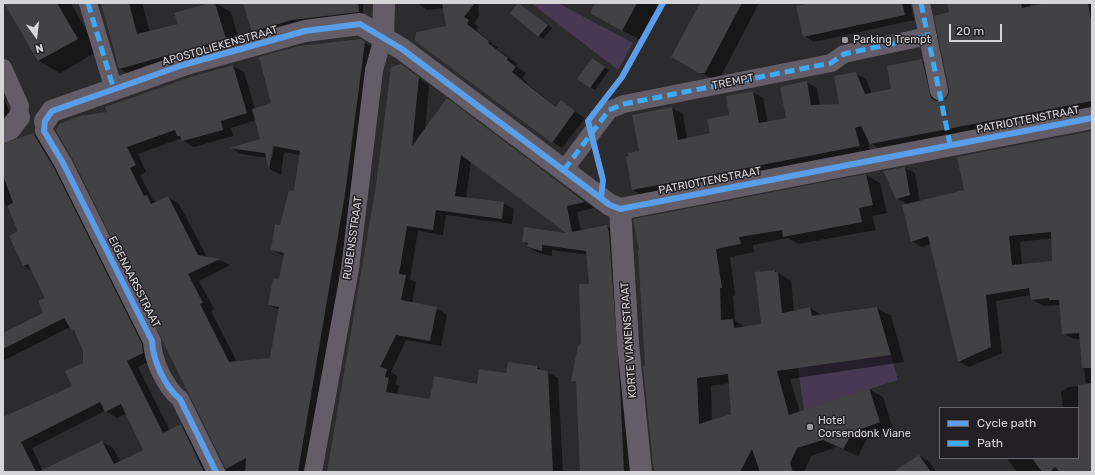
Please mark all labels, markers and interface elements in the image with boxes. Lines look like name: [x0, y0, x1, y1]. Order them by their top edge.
north arrow: [16, 16, 56, 56]
scale bar: [951, 16, 1004, 42]
street label: APOSTOLIEKENSTRAAT: [161, 23, 279, 69]
text: 20 m: [956, 24, 984, 38]
place label: Parking Trempt: [853, 33, 931, 47]
marker: Parking Trempt: [840, 35, 850, 45]
text: N: [34, 41, 45, 55]
street label: TREMPT: [711, 71, 755, 93]
street label: PATRIOTTENSTRAAT: [975, 104, 1081, 136]
street label: PATRIOTTENSTRAAT: [657, 165, 763, 197]
street label: RUBENSSTRAAT: [341, 195, 365, 281]
street label: EIGENAARSSTRAAT: [105, 234, 163, 330]
street label: KORTE VIANENSTRAAT: [618, 281, 640, 399]
legend: [939, 407, 1079, 459]
place label: Hotel Corsendonk Viane: [818, 414, 911, 440]
text: Cycle path: [977, 416, 1036, 430]
marker: Hotel Corsendonk Viane: [805, 422, 815, 432]
text: Path: [977, 436, 1003, 450]

